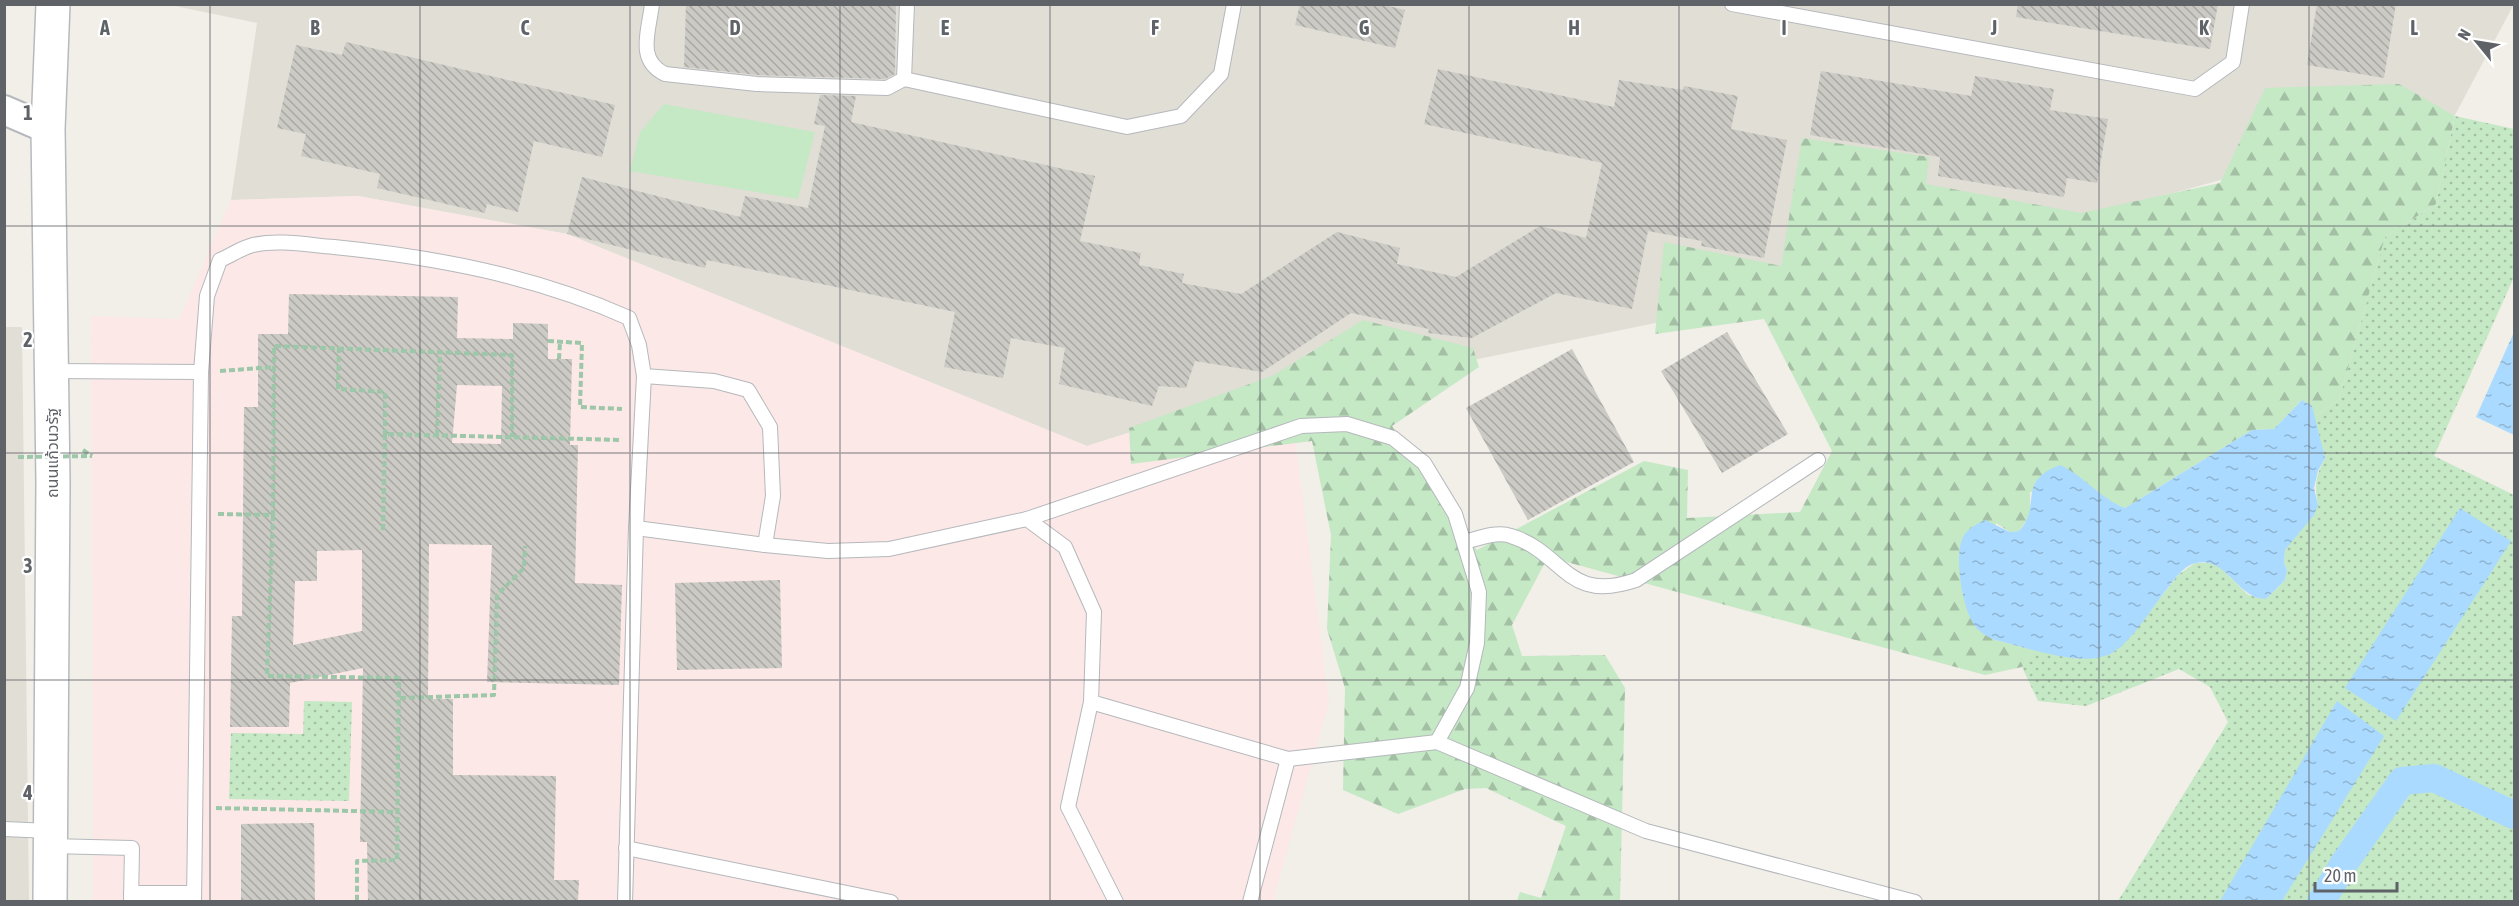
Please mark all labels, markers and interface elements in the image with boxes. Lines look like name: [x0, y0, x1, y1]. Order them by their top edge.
north arrow: [2447, 12, 2507, 72]
text: A: [99, 16, 110, 39]
text: B: [310, 16, 320, 39]
text: C: [521, 16, 530, 39]
text: D: [729, 16, 741, 39]
text: E: [941, 16, 950, 39]
text: F: [1151, 16, 1159, 39]
text: G: [1359, 16, 1370, 39]
text: H: [1568, 16, 1580, 39]
text: I: [1781, 16, 1787, 39]
text: J: [1990, 16, 1997, 39]
text: K: [2199, 16, 2209, 39]
text: L: [2410, 16, 2418, 39]
text: N: [2454, 26, 2474, 43]
text: 1: [23, 101, 33, 124]
text: 2: [23, 328, 33, 351]
street label: ถนนแก้วนวรัฐ: [43, 408, 61, 498]
text: 3: [23, 554, 33, 577]
text: 4: [22, 781, 33, 804]
scale bar: [2315, 855, 2398, 893]
text: 20 m: [2324, 865, 2356, 886]

